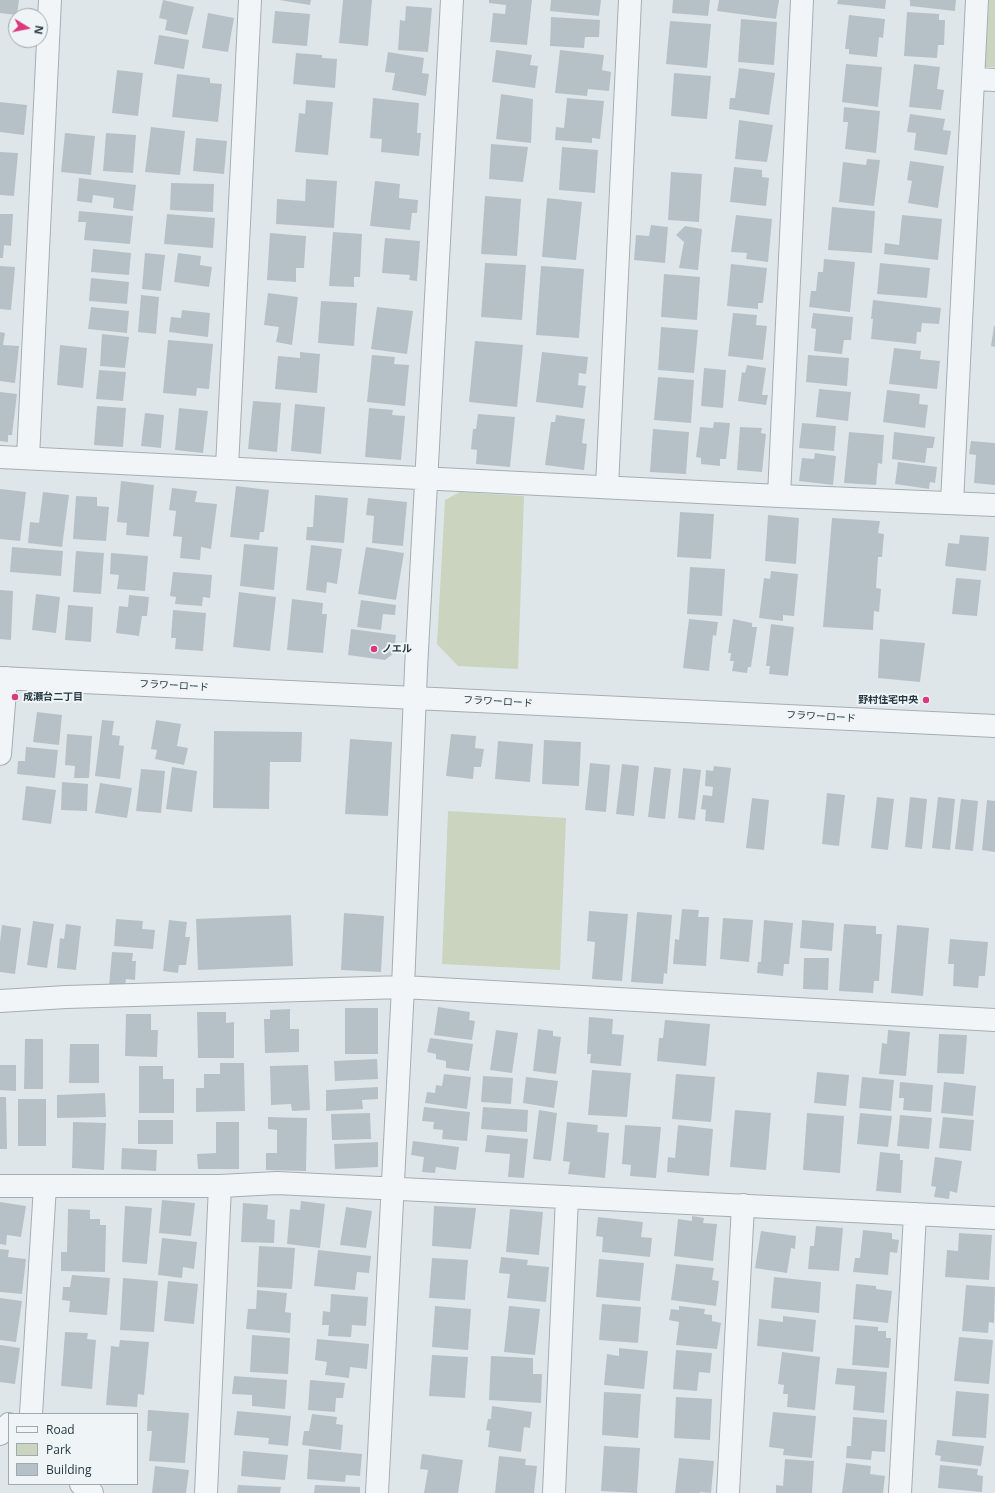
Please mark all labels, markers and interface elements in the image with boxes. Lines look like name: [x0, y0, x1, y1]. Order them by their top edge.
north arrow: [8, 8, 48, 48]
text: N: [31, 24, 47, 36]
place label: ノエル: [382, 643, 412, 655]
marker: ノエル: [369, 644, 379, 654]
street label: フラワーロード: [139, 678, 209, 694]
place label: 成瀬台二丁目: [23, 691, 83, 703]
marker: 成瀬台二丁目: [10, 692, 20, 702]
street label: フラワーロード: [463, 694, 533, 710]
place label: 野村住宅中央: [858, 694, 918, 706]
marker: 野村住宅中央: [921, 695, 931, 705]
street label: フラワーロード: [786, 709, 856, 725]
legend: [8, 1413, 138, 1485]
text: Road: [46, 1421, 75, 1438]
text: Park: [46, 1441, 71, 1458]
text: Building: [46, 1461, 91, 1478]

